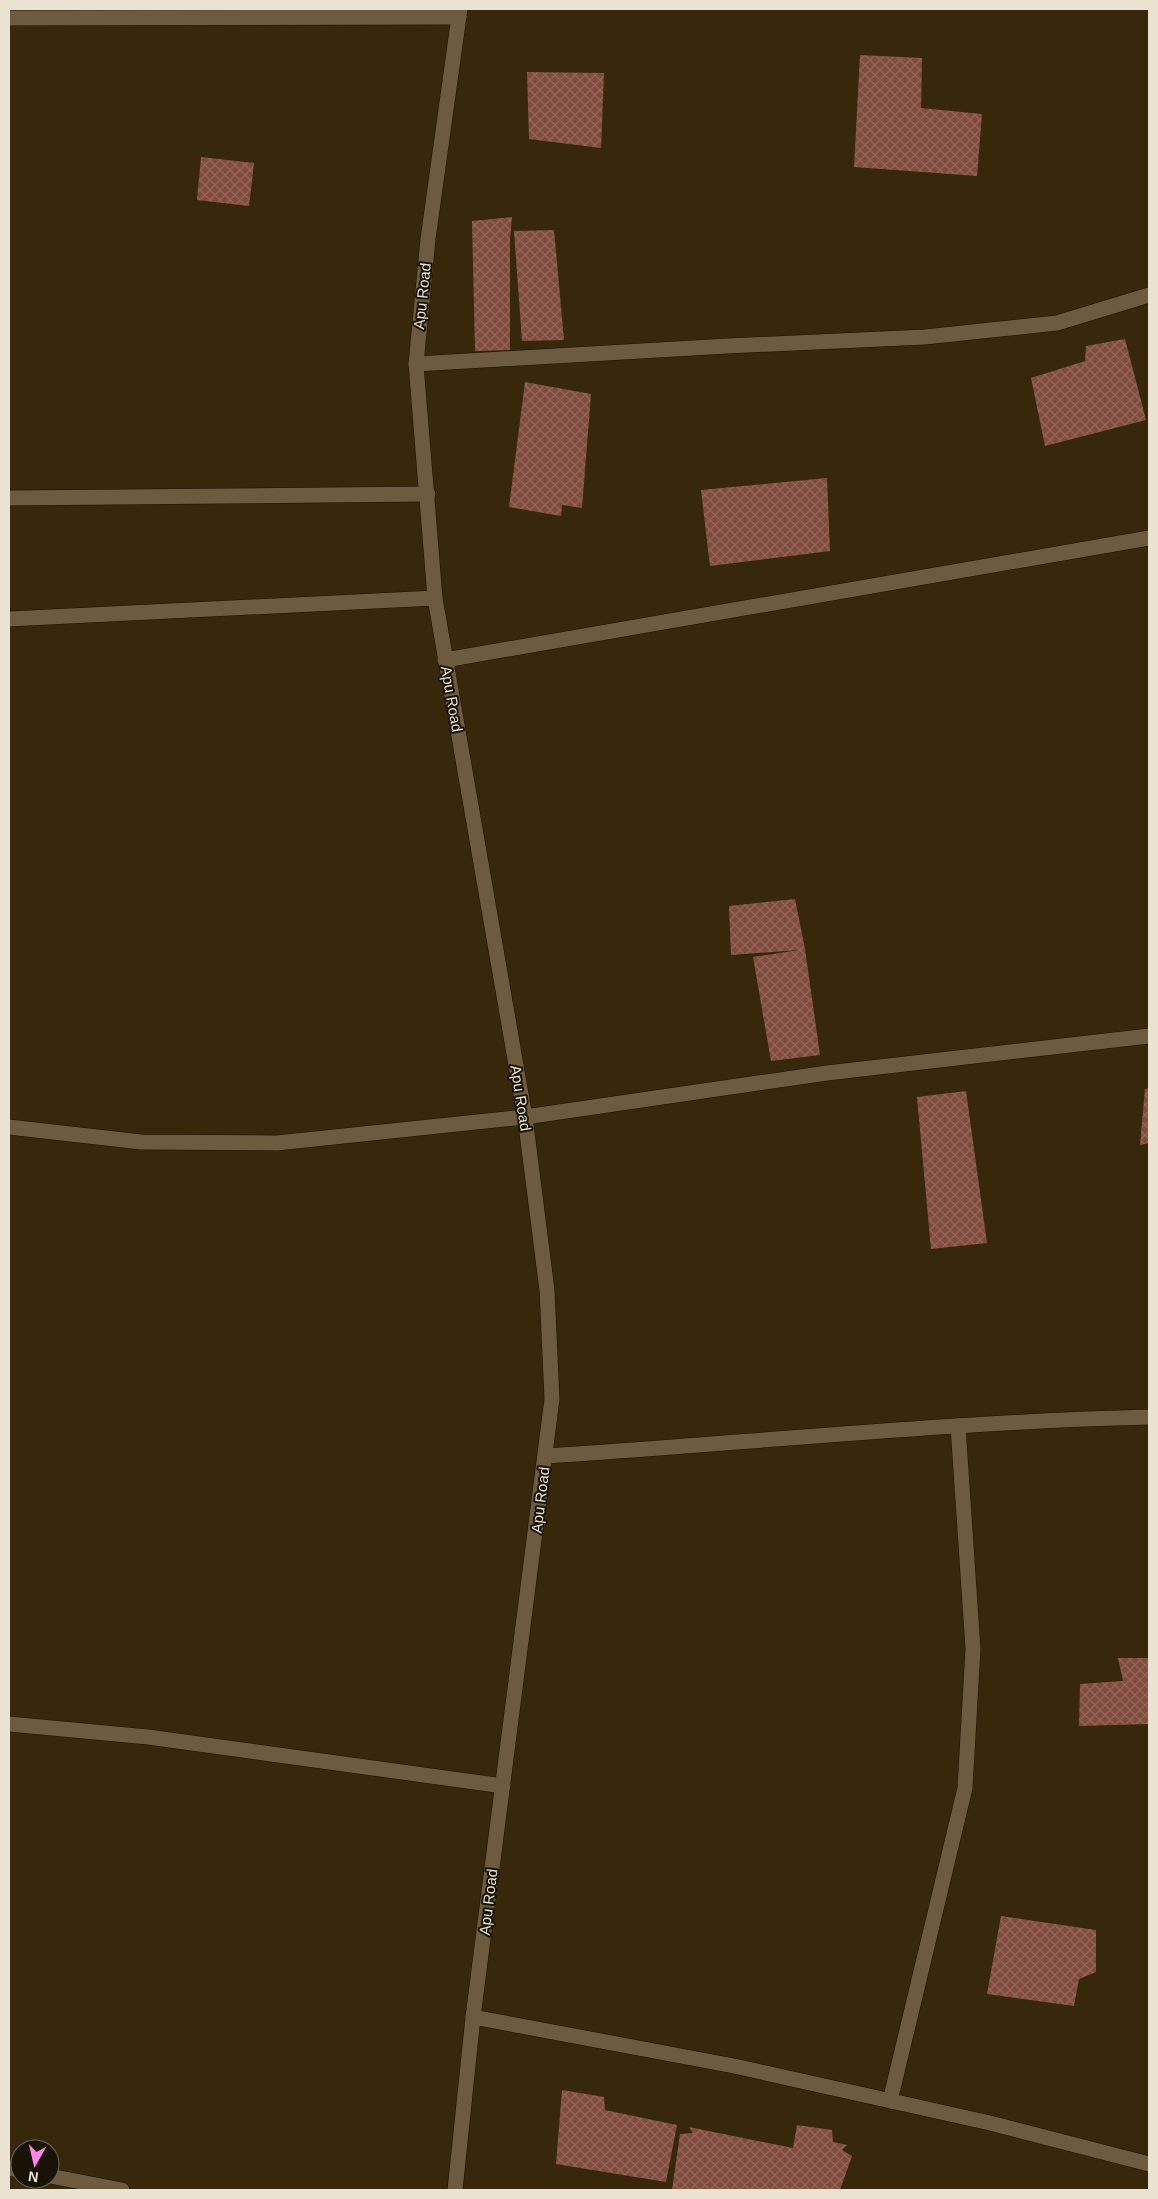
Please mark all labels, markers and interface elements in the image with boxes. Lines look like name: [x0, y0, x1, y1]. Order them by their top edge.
street label: Apu Road: [410, 262, 434, 330]
street label: Apu Road: [438, 665, 466, 733]
street label: Apu Road: [507, 1064, 535, 1132]
street label: Apu Road: [527, 1466, 553, 1534]
street label: Apu Road: [475, 1868, 501, 1936]
north arrow: [10, 2139, 60, 2189]
text: N: [27, 2168, 39, 2186]

